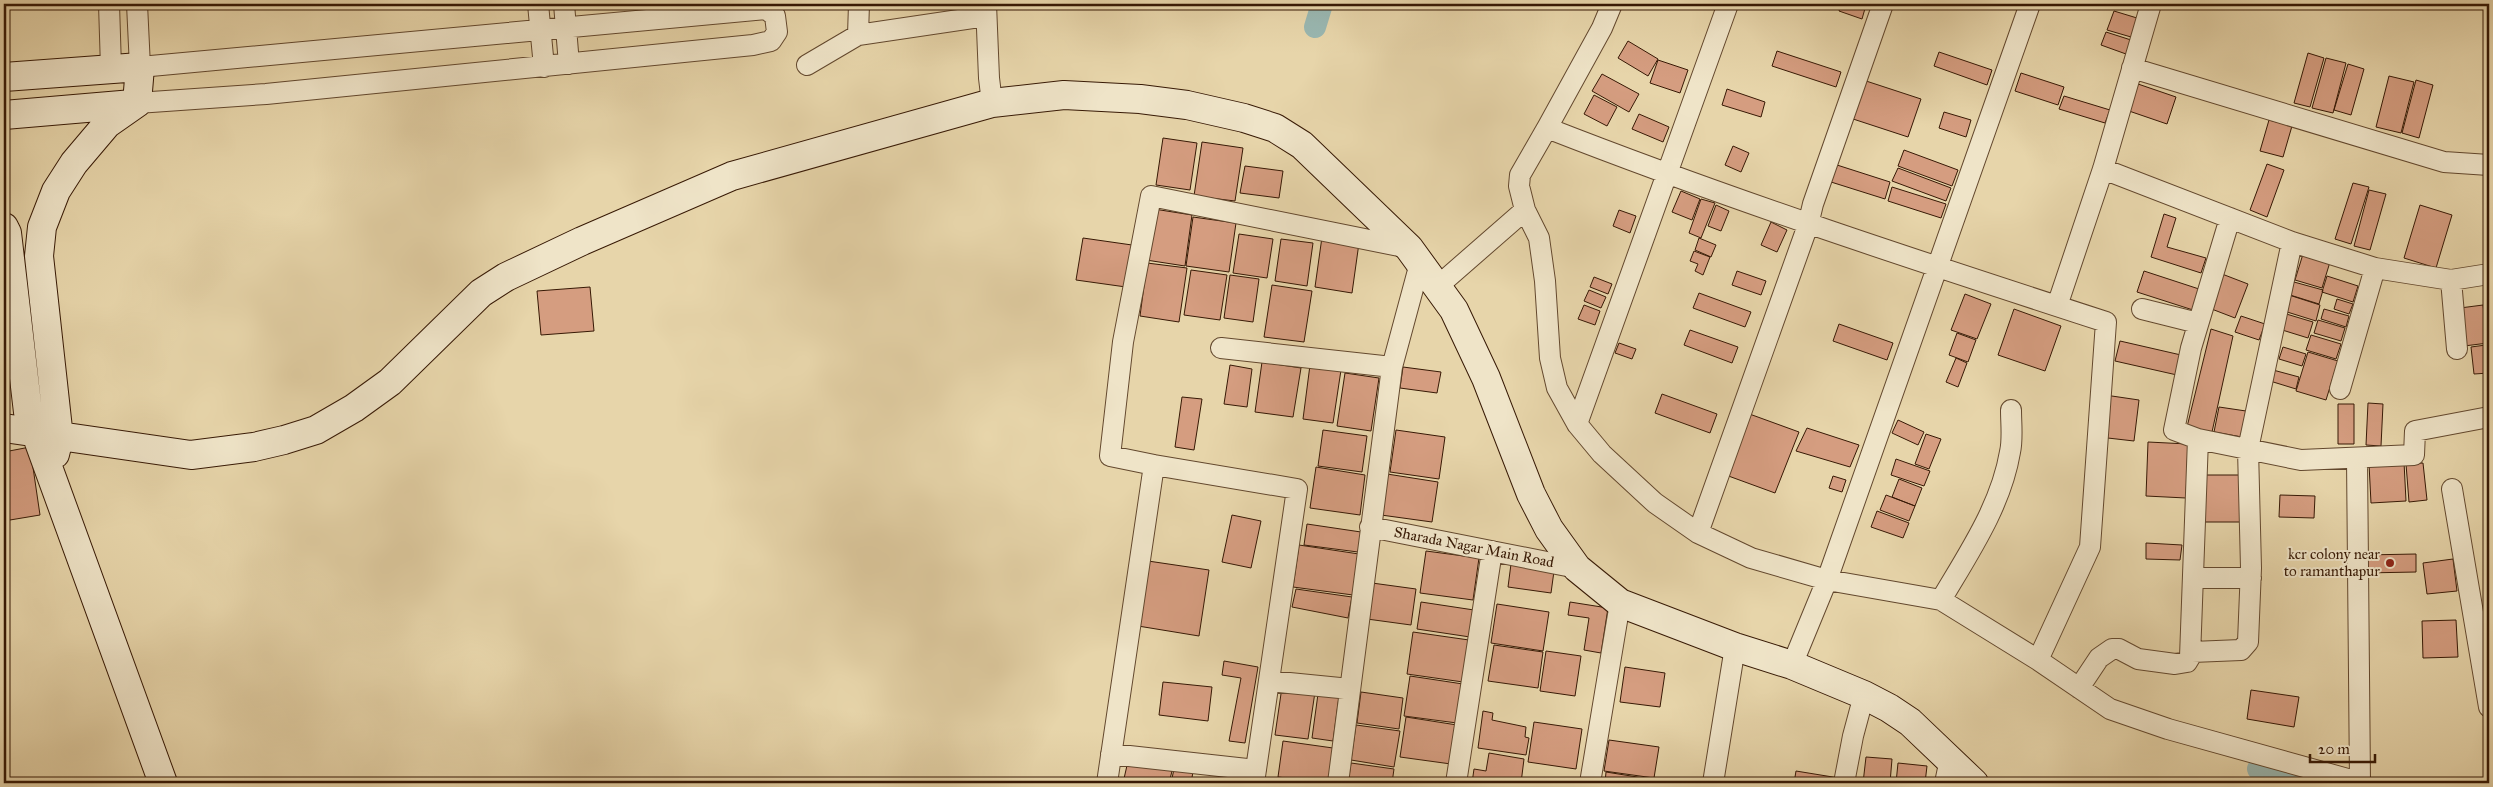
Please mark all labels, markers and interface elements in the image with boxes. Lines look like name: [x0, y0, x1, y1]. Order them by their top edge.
street label: Sharada Nagar Main Road: [1393, 523, 1556, 571]
place label: kcr colony near to ramanthapur: [2284, 545, 2380, 580]
marker: kcr colony near to ramanthapur: [2384, 557, 2396, 569]
scale bar: [2310, 732, 2376, 764]
text: 20 m: [2318, 740, 2350, 758]

